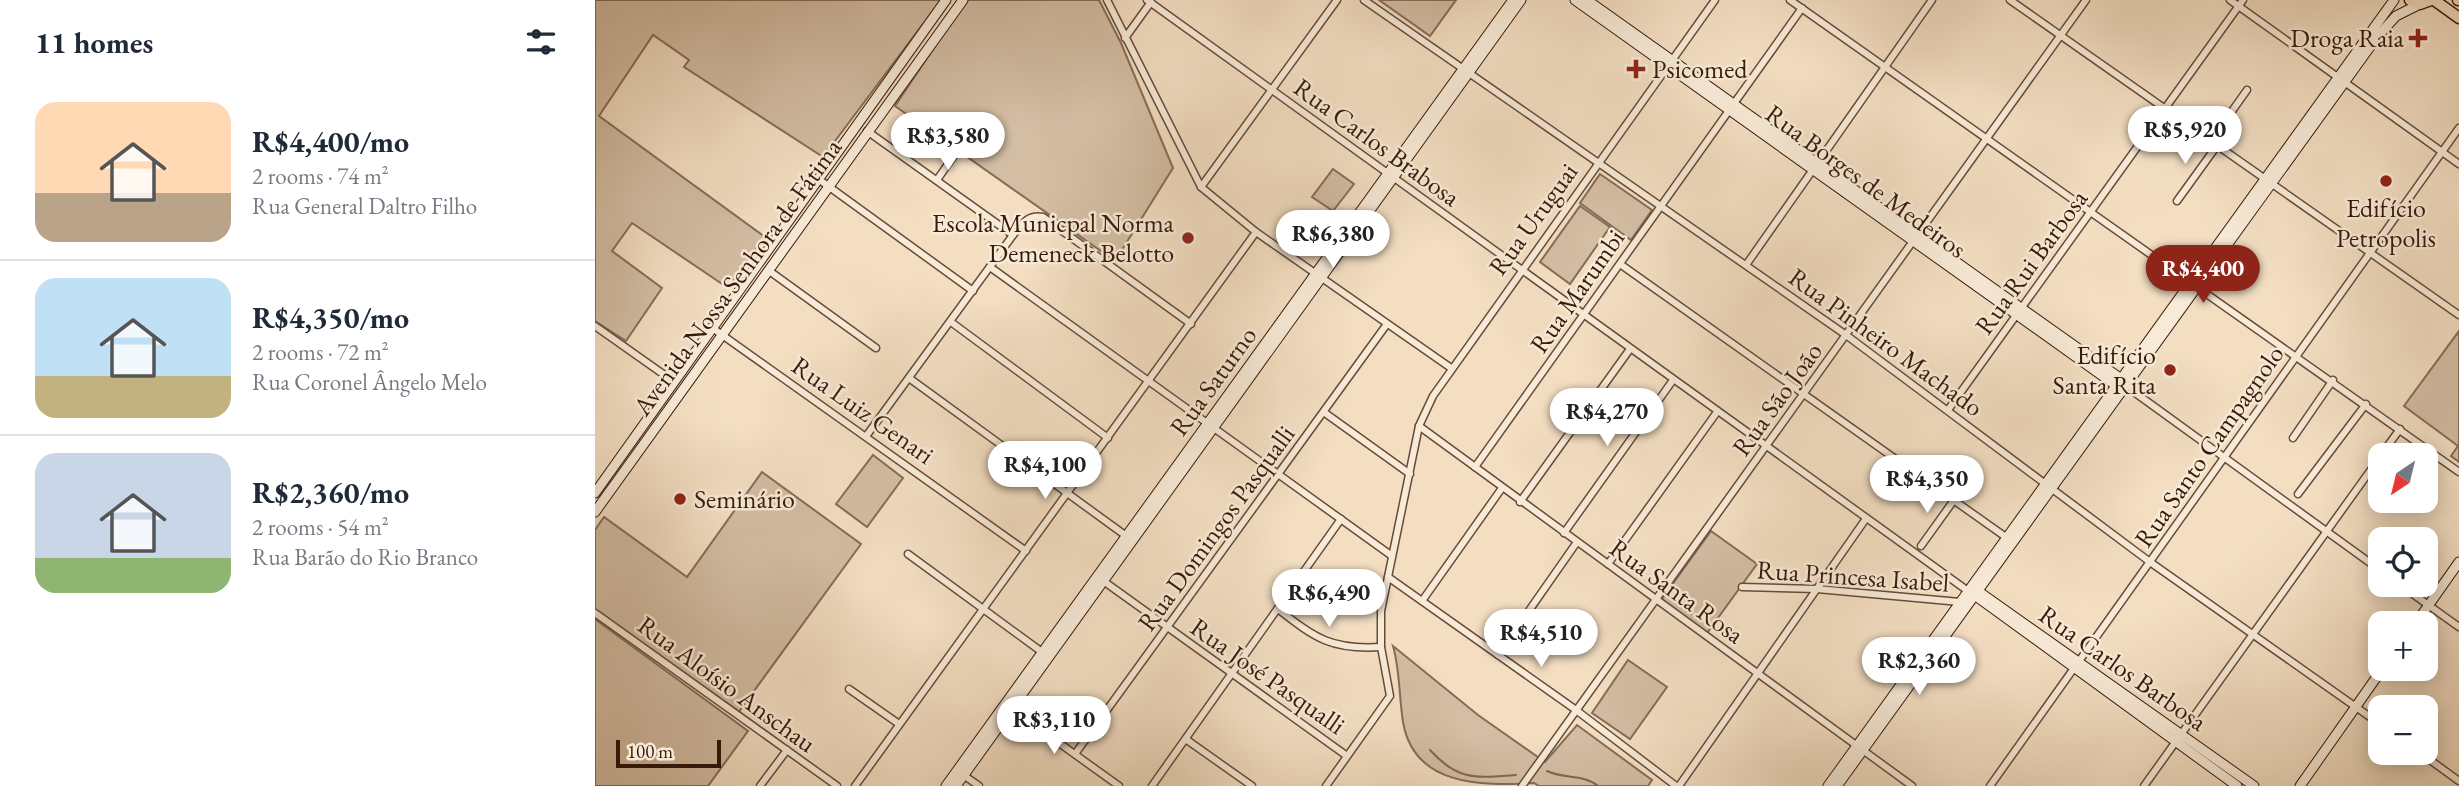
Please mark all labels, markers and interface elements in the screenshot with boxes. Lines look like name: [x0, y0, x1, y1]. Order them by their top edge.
place label: Droga Raia: [2290, 21, 2405, 55]
text: 11 homes: [35, 23, 153, 62]
icon: filters: [522, 23, 560, 61]
marker: Droga Raia: [2410, 30, 2426, 46]
place label: Psicomed: [1652, 52, 1748, 86]
marker: Psicomed: [1626, 59, 1646, 79]
street label: Rua Carlos Brabosa: [1287, 70, 1467, 214]
street label: Rua Borges de Medeiros: [1759, 97, 1973, 265]
pin: R$5,920: [2120, 106, 2250, 166]
pin: R$3,580: [883, 113, 1013, 172]
text: R$5,920: [2144, 114, 2226, 144]
text: R$3,580: [907, 120, 989, 150]
text: R$4,400/mo: [252, 122, 409, 161]
icon: home: [91, 130, 175, 214]
street label: Avenida Nossa Senhora de Fátima: [624, 131, 849, 423]
street label: Rua Uruguai: [1481, 156, 1585, 282]
text: 2 rooms · 74 m²: [252, 161, 389, 191]
marker: Edifício Petropolis: [2378, 173, 2394, 189]
street label: Rua Rui Barbosa: [1967, 182, 2095, 341]
text: Rua General Daltro Filho: [252, 191, 477, 221]
place label: Edifício Petropolis: [2336, 191, 2436, 255]
place label: Escola Municpal Norma Demeneck Belotto: [932, 206, 1175, 270]
pin: R$6,380: [1268, 210, 1398, 270]
text: R$6,380: [1292, 218, 1374, 248]
street label: Rua Marumbi: [1522, 222, 1632, 360]
marker: Escola Municpal Norma Demeneck Belotto: [1180, 230, 1196, 246]
pin: R$4,400: [2138, 246, 2268, 305]
text: R$4,400: [2162, 253, 2244, 283]
street label: Rua Pinheiro Machado: [1782, 260, 1990, 424]
text: R$4,350/mo: [252, 298, 409, 337]
icon: home: [91, 306, 175, 390]
street label: Rua Saturno: [1162, 319, 1264, 443]
street label: Rua São João: [1724, 335, 1830, 463]
text: 2 rooms · 72 m²: [252, 337, 389, 367]
place label: Edifício Santa Rita: [2053, 338, 2157, 402]
street label: Rua Santo Campagnolo: [2126, 338, 2292, 554]
street label: Rua Luiz Genari: [785, 348, 941, 472]
marker: Edifício Santa Rita: [2162, 362, 2178, 378]
text: Rua Coronel Ângelo Melo: [252, 367, 487, 397]
pin: R$4,270: [1542, 388, 1672, 448]
text: R$4,270: [1566, 396, 1648, 426]
street label: Rua Domingos Pasqualli: [1130, 418, 1302, 638]
pin: R$4,100: [980, 442, 1110, 501]
north arrow: [2368, 443, 2438, 513]
map controls: [2368, 443, 2438, 765]
text: R$4,100: [1004, 449, 1086, 479]
pin: R$4,350: [1862, 456, 1992, 515]
text: R$4,350: [1886, 463, 1968, 493]
text: R$2,360/mo: [252, 473, 409, 512]
icon: home: [91, 481, 175, 565]
place label: Seminário: [694, 482, 795, 516]
marker: Seminário: [672, 491, 688, 507]
text: 2 rooms · 54 m²: [252, 512, 389, 542]
button: locate: [2368, 527, 2438, 597]
street label: Rua Santa Rosa: [1603, 531, 1751, 652]
text: Rua Barão do Rio Branco: [252, 542, 478, 572]
street label: Rua Princesa Isabel: [1756, 552, 1950, 600]
pin: R$6,490: [1264, 570, 1394, 629]
text: R$6,490: [1288, 577, 1370, 607]
street label: Rua Carlos Barbosa: [2032, 597, 2214, 739]
street label: Rua Aloísio Anschau: [631, 608, 823, 760]
street label: Rua José Pasqualli: [1184, 610, 1352, 742]
pin: R$4,510: [1476, 610, 1606, 669]
button: +: [2368, 611, 2438, 681]
text: R$4,510: [1500, 617, 1582, 647]
pin: R$2,360: [1854, 638, 1984, 697]
text: R$2,360: [1878, 645, 1960, 675]
button: −: [2368, 695, 2438, 765]
pin: R$3,110: [989, 696, 1119, 756]
text: R$3,110: [1013, 704, 1095, 734]
scale bar: [616, 737, 721, 769]
text: 100 m: [627, 739, 673, 764]

